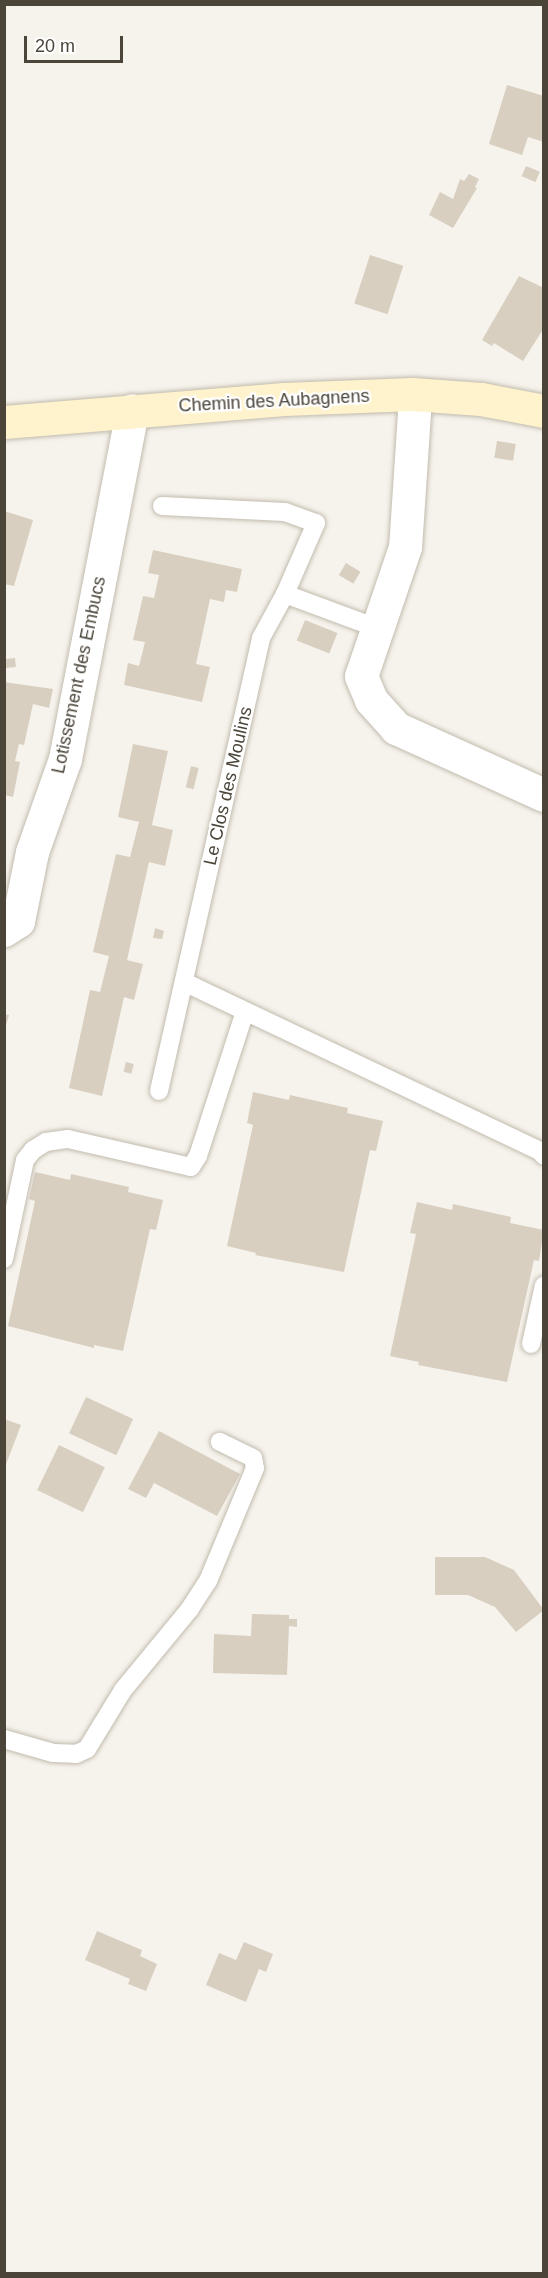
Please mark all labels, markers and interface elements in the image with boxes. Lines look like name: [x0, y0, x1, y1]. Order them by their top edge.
scale bar: [27, 24, 126, 62]
text: 20 m: [35, 36, 75, 56]
street label: Chemin des Aubagnens: [178, 385, 370, 417]
street label: Lotissement des Embucs: [48, 574, 110, 776]
street label: Le Clos des Moulins: [199, 705, 257, 867]

